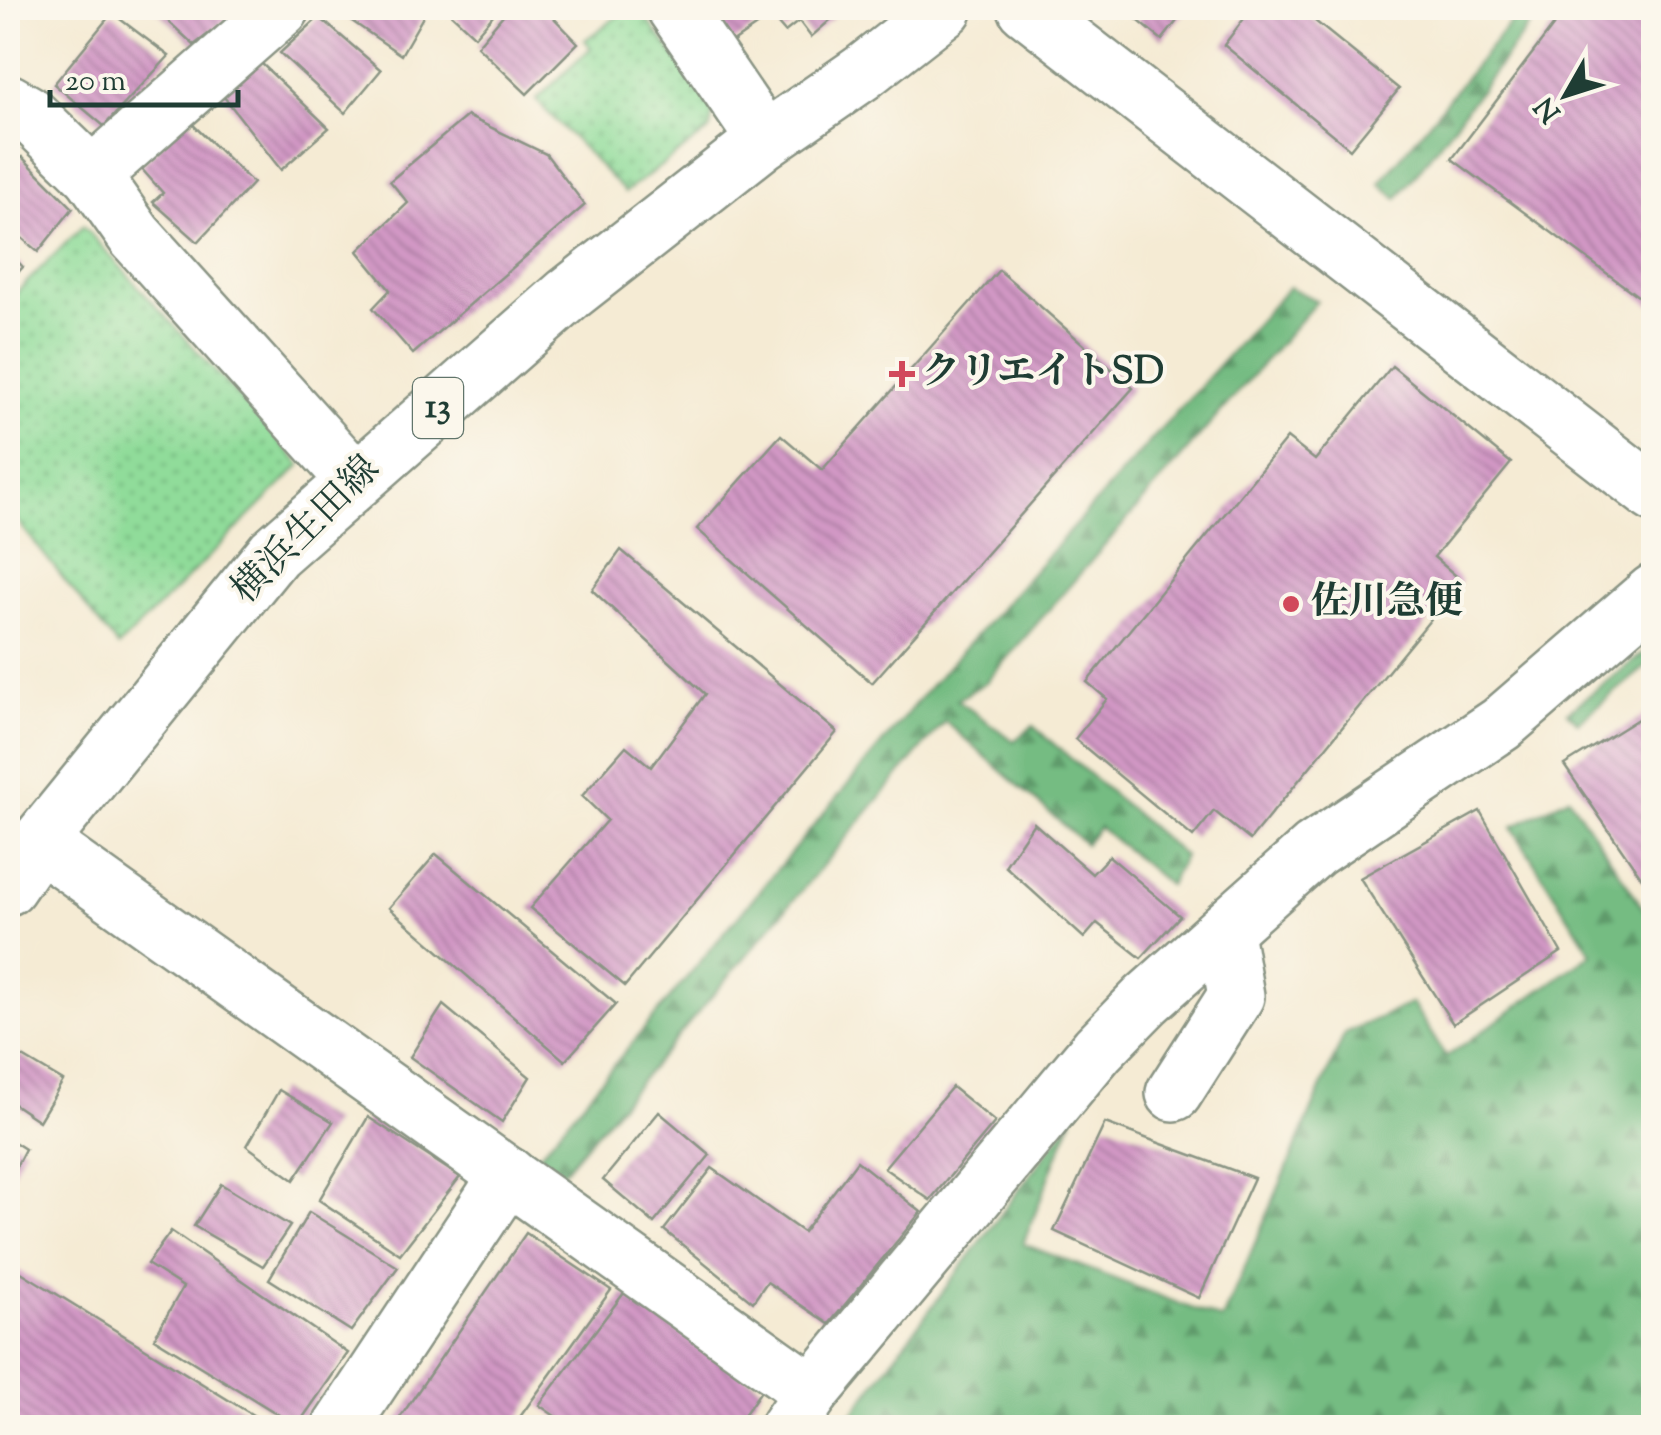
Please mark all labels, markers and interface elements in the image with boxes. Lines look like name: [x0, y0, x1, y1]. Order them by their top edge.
scale bar: [50, 45, 238, 107]
north arrow: [1516, 45, 1616, 145]
text: 20 m: [65, 61, 126, 104]
text: N: [1526, 88, 1571, 130]
place label: クリエイトSD: [922, 347, 1164, 401]
marker: クリエイトSD: [891, 363, 913, 385]
road number: 13: [413, 378, 463, 438]
street label: 横浜生田線: [221, 445, 393, 617]
place label: 佐川急便: [1311, 577, 1463, 631]
marker: 佐川急便: [1280, 593, 1302, 615]

